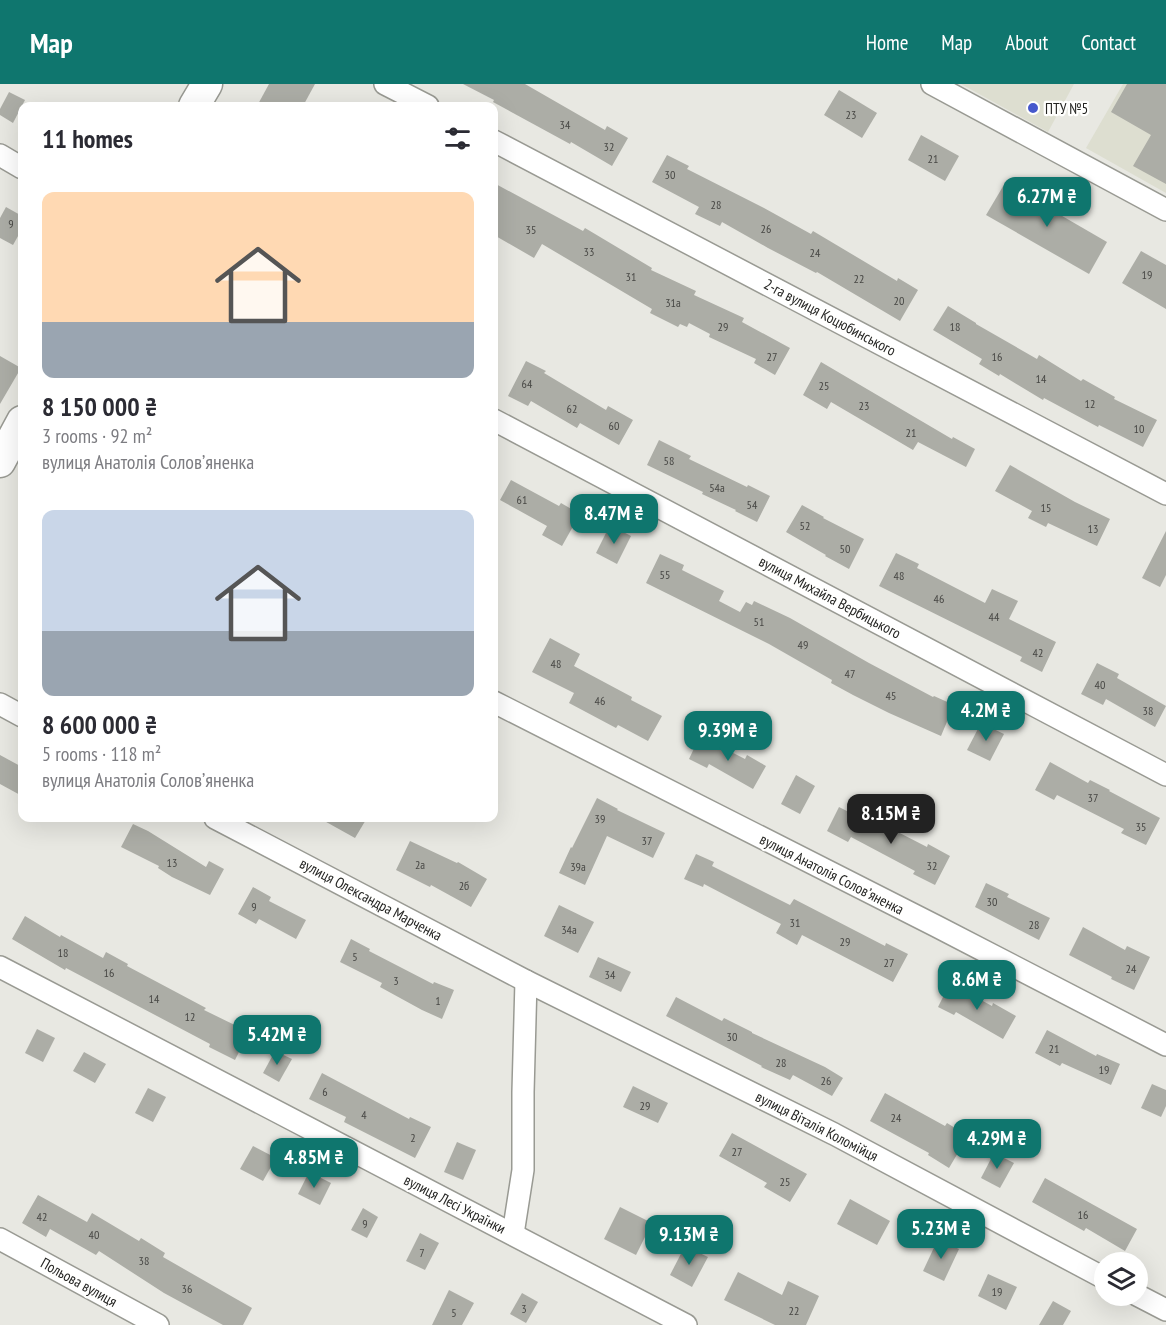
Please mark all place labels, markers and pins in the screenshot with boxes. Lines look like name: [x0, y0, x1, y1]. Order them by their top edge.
place label: ПТУ №5: [1045, 99, 1088, 118]
marker: ПТУ №5: [1026, 101, 1040, 115]
pin: 6.27M ₴: [992, 177, 1102, 228]
pin: 8.47M ₴: [559, 494, 669, 545]
pin: 4.2M ₴: [937, 691, 1035, 742]
pin: 9.39M ₴: [673, 711, 783, 762]
pin: 8.15M ₴: [836, 794, 946, 845]
pin: 8.6M ₴: [928, 960, 1026, 1011]
pin: 5.42M ₴: [222, 1015, 332, 1066]
pin: 4.29M ₴: [942, 1119, 1052, 1170]
pin: 4.85M ₴: [259, 1138, 369, 1189]
pin: 5.23M ₴: [886, 1209, 996, 1260]
pin: 9.13M ₴: [634, 1215, 744, 1266]

